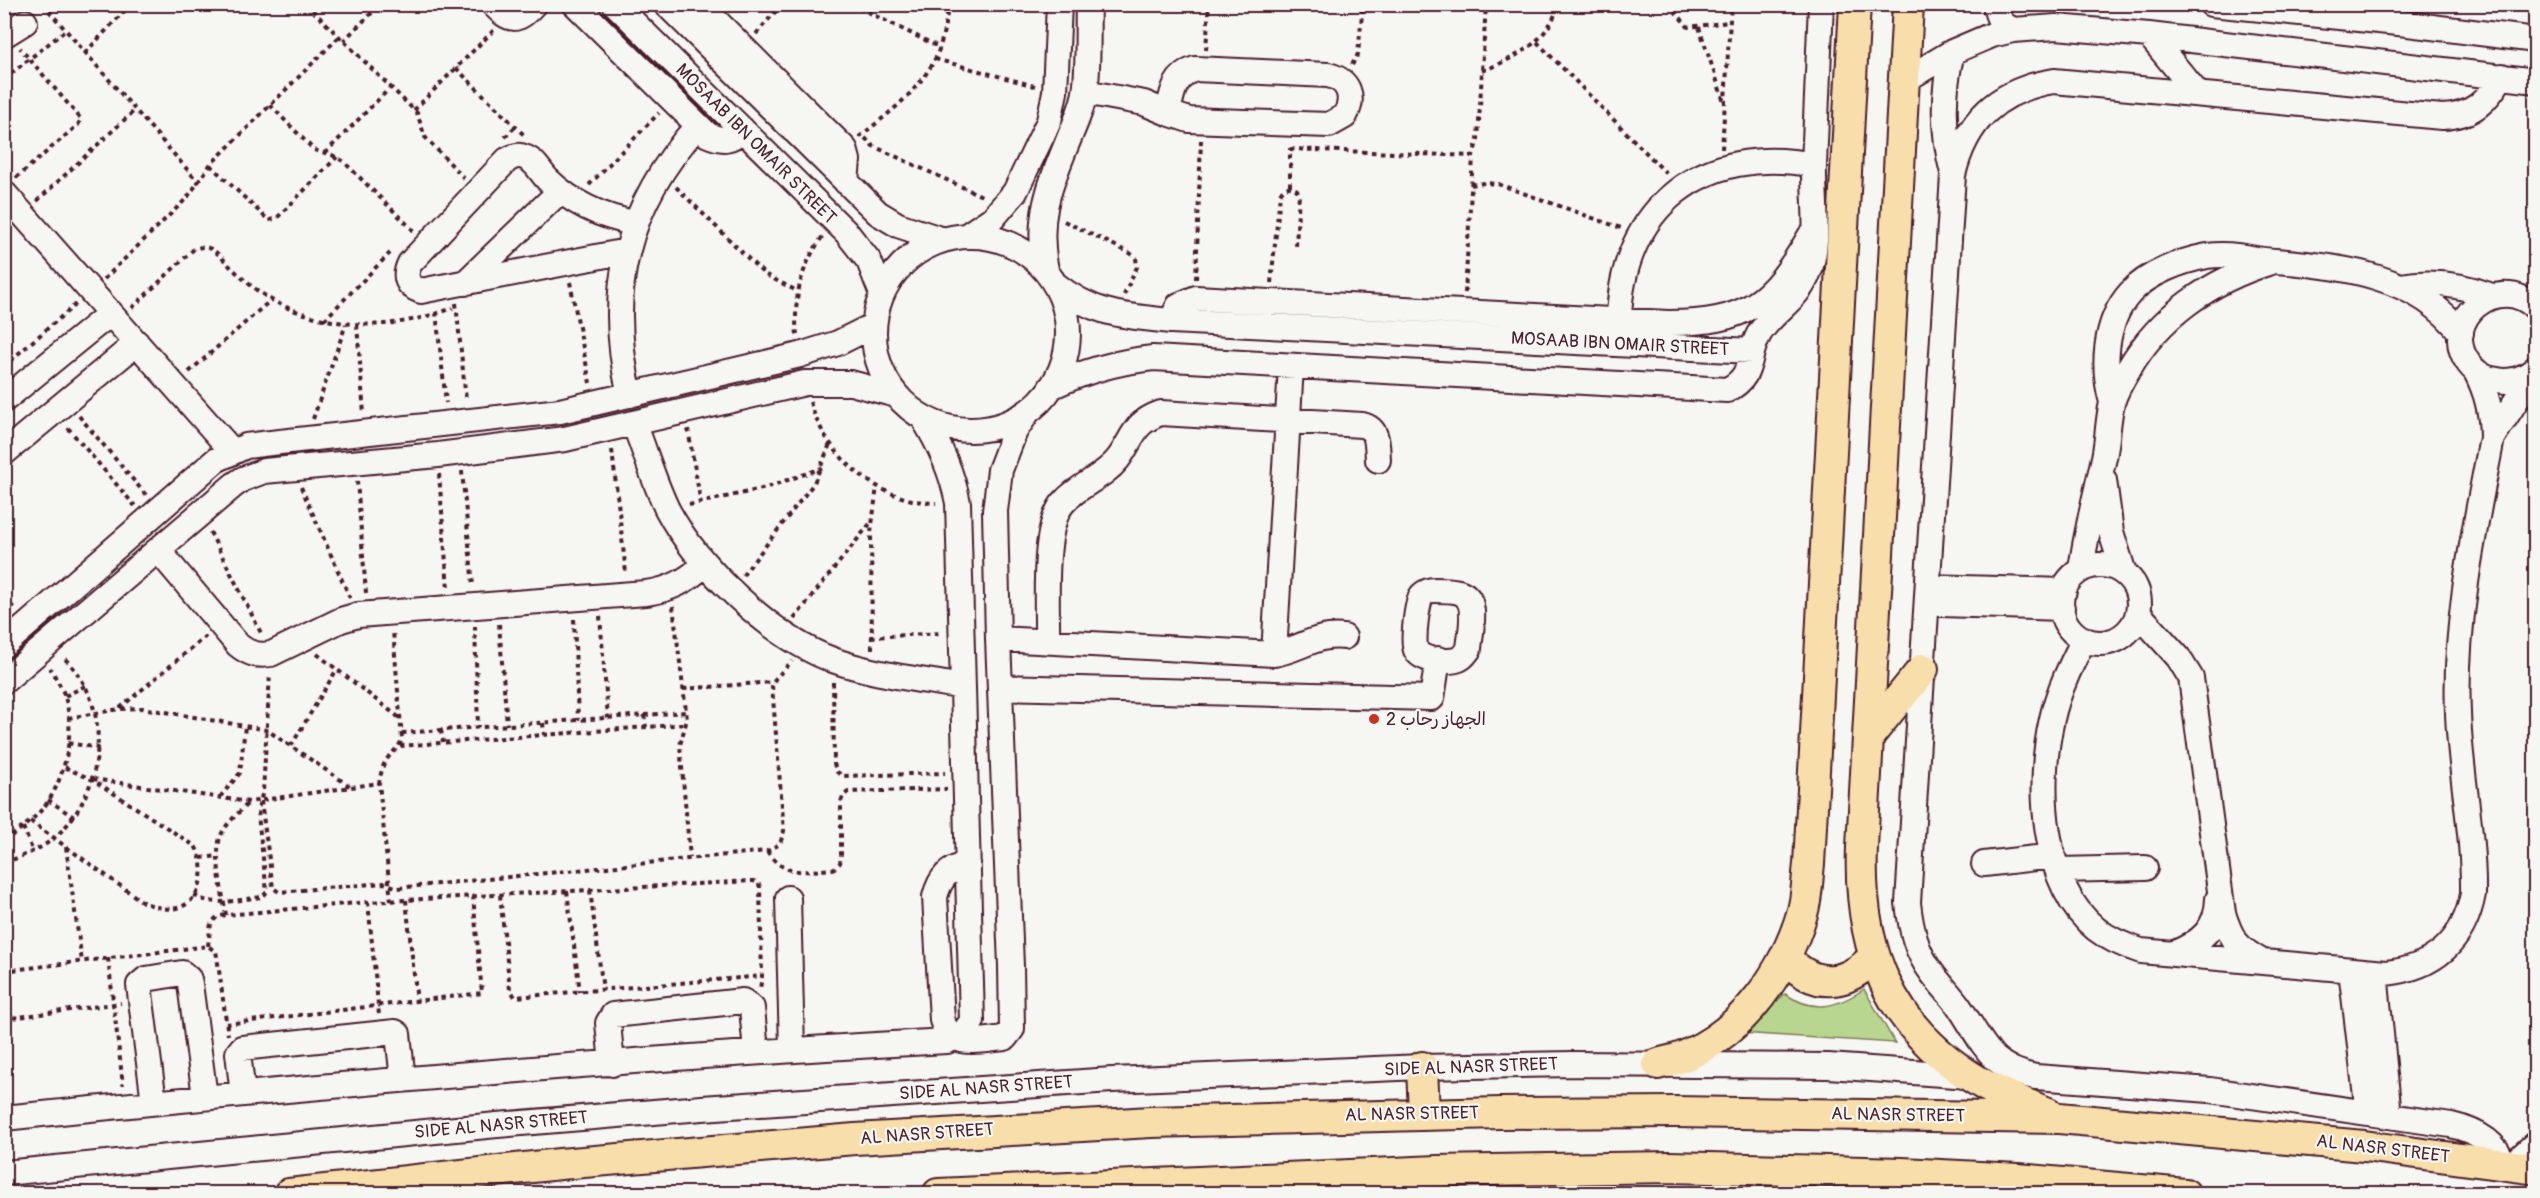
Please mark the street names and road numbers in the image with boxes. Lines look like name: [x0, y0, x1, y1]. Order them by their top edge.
street label: MOSAAB IBN OMAIR STREET: [671, 59, 841, 229]
street label: MOSAAB IBN OMAIR STREET: [1510, 327, 1730, 361]
street label: SIDE AL NASR STREET: [1384, 1052, 1558, 1082]
street label: SIDE AL NASR STREET: [898, 1070, 1074, 1106]
street label: AL NASR STREET: [1345, 1101, 1479, 1127]
street label: AL NASR STREET: [1831, 1102, 1965, 1128]
street label: SIDE AL NASR STREET: [413, 1106, 589, 1144]
street label: AL NASR STREET: [859, 1118, 995, 1150]
street label: AL NASR STREET: [2315, 1129, 2451, 1169]

